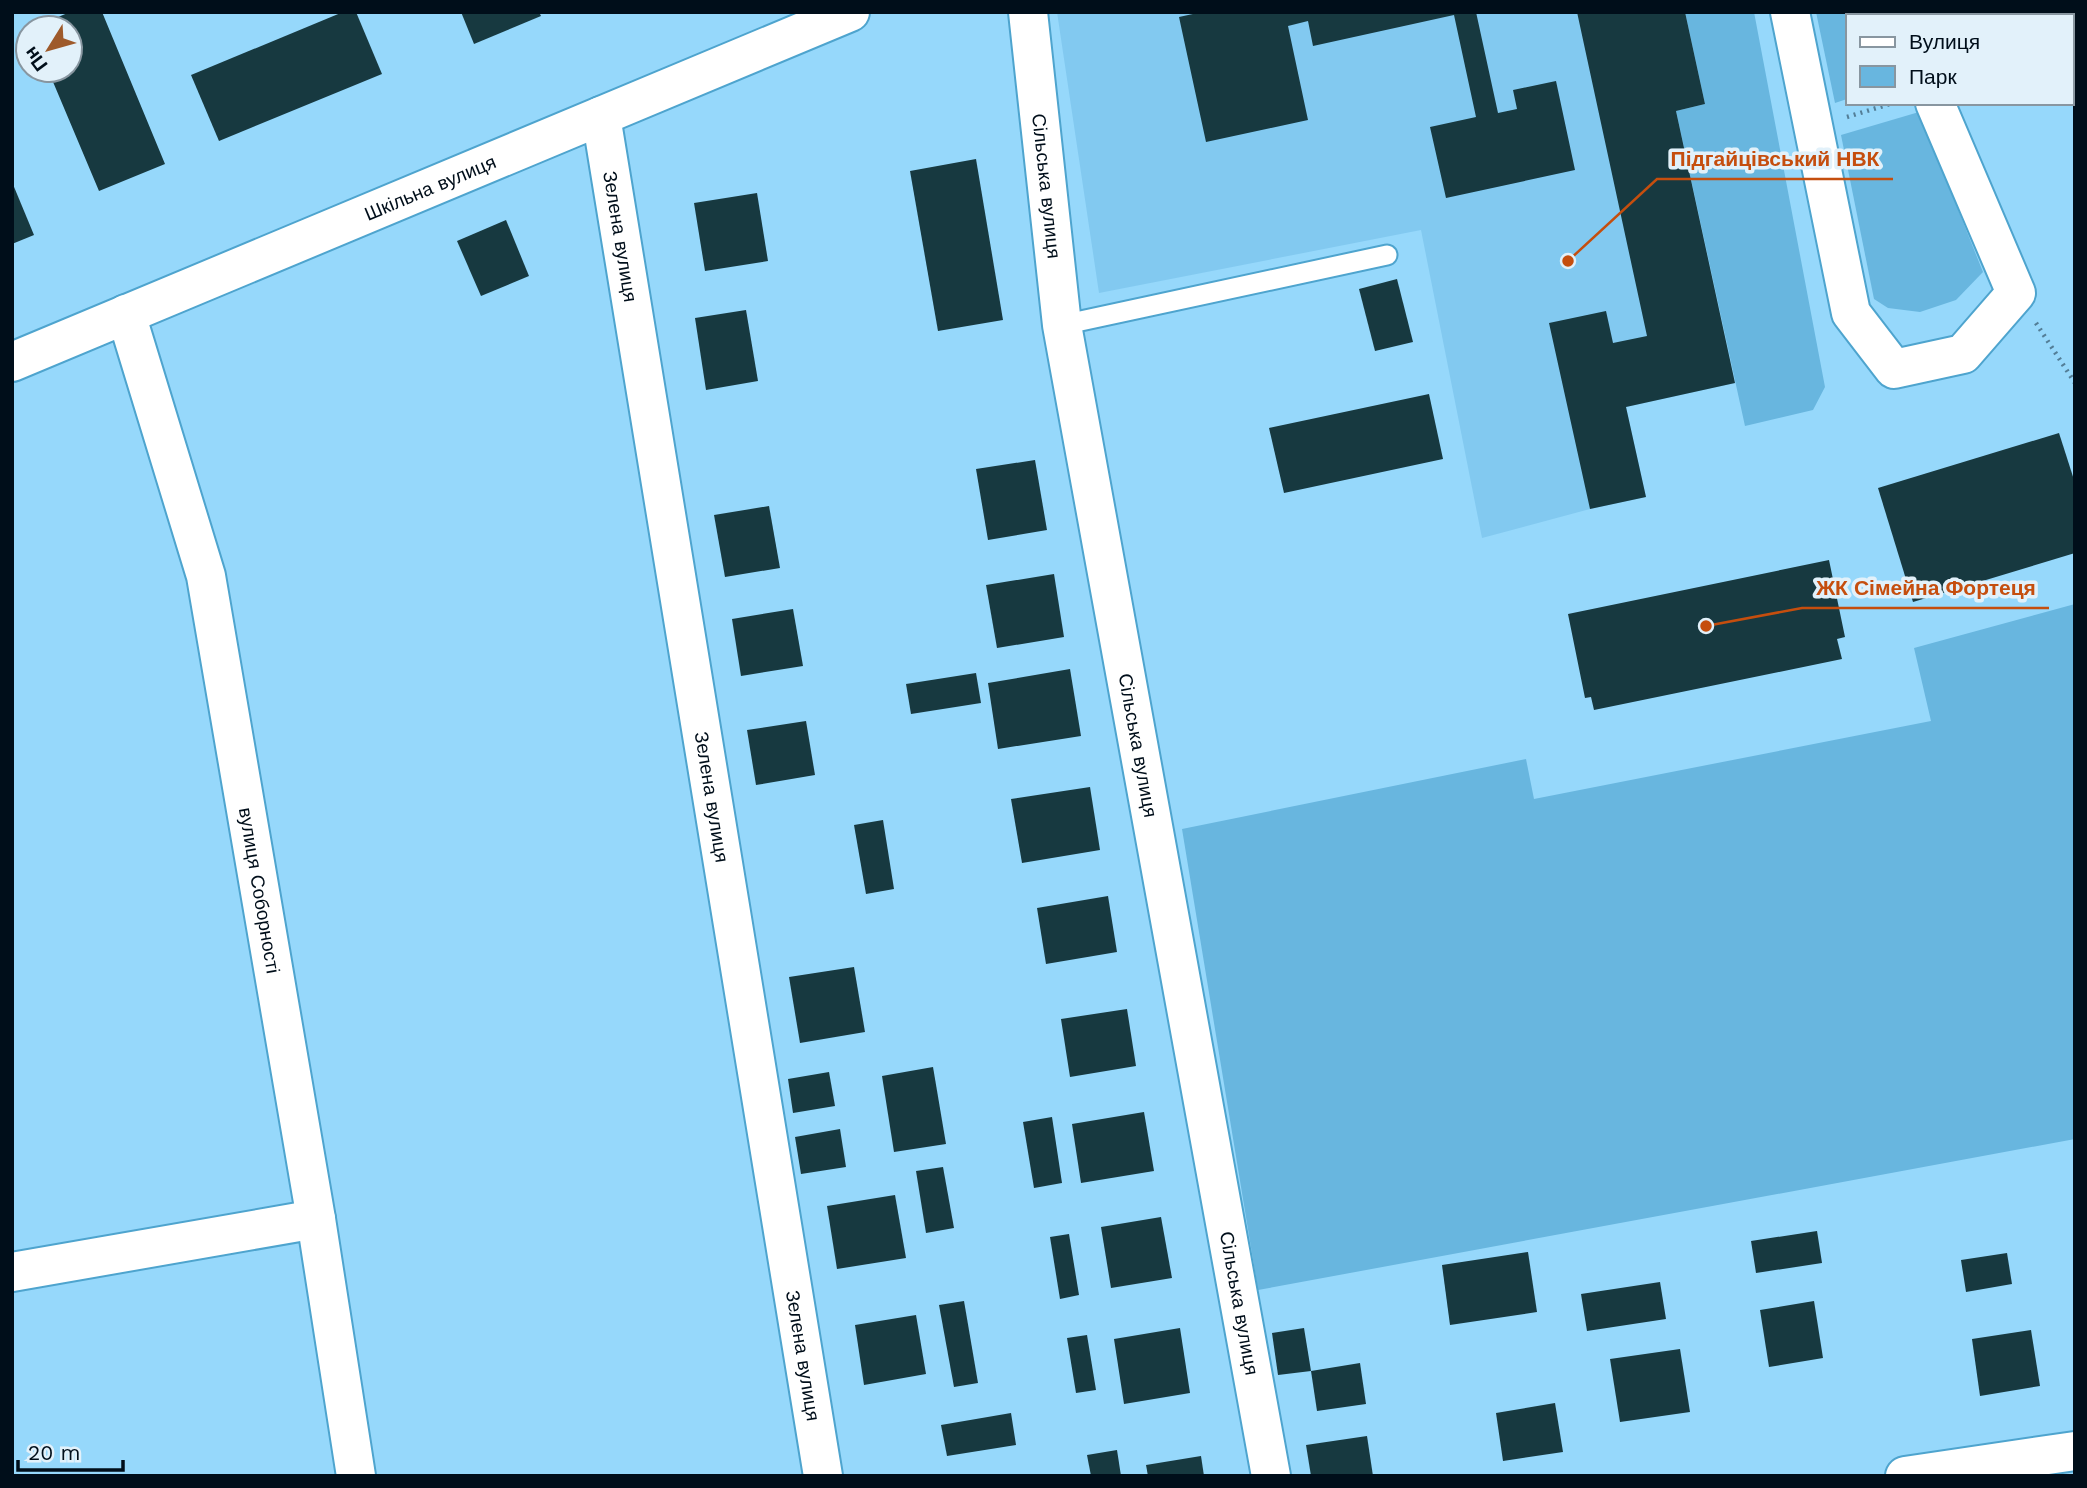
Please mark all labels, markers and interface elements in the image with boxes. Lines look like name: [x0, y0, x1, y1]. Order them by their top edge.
north arrow: [14, 14, 84, 84]
legend: [1846, 14, 2073, 105]
text: Вулиця: [1909, 29, 1980, 54]
text: Пн: [19, 42, 53, 76]
text: Парк: [1909, 64, 1957, 89]
street label: Сільська вулиця: [1028, 112, 1066, 260]
callout: Підгайцівський НВК: [1657, 137, 1893, 179]
text: Підгайцівський НВК: [1671, 146, 1880, 171]
street label: Шкільна вулиця: [361, 150, 499, 225]
street label: Зелена вулиця: [599, 169, 643, 304]
callout: ЖК Сімейна Фортеця: [1802, 566, 2049, 608]
text: ЖК Сімейна Фортеця: [1815, 575, 2036, 600]
street label: Сільська вулиця: [1114, 671, 1163, 819]
street label: Зелена вулиця: [690, 730, 734, 864]
street label: вулиця Соборності: [234, 806, 285, 975]
street label: Сільська вулиця: [1215, 1229, 1264, 1377]
street label: Зелена вулиця: [781, 1288, 825, 1423]
scale bar: [18, 1428, 122, 1472]
text: 20 m: [28, 1440, 80, 1465]

